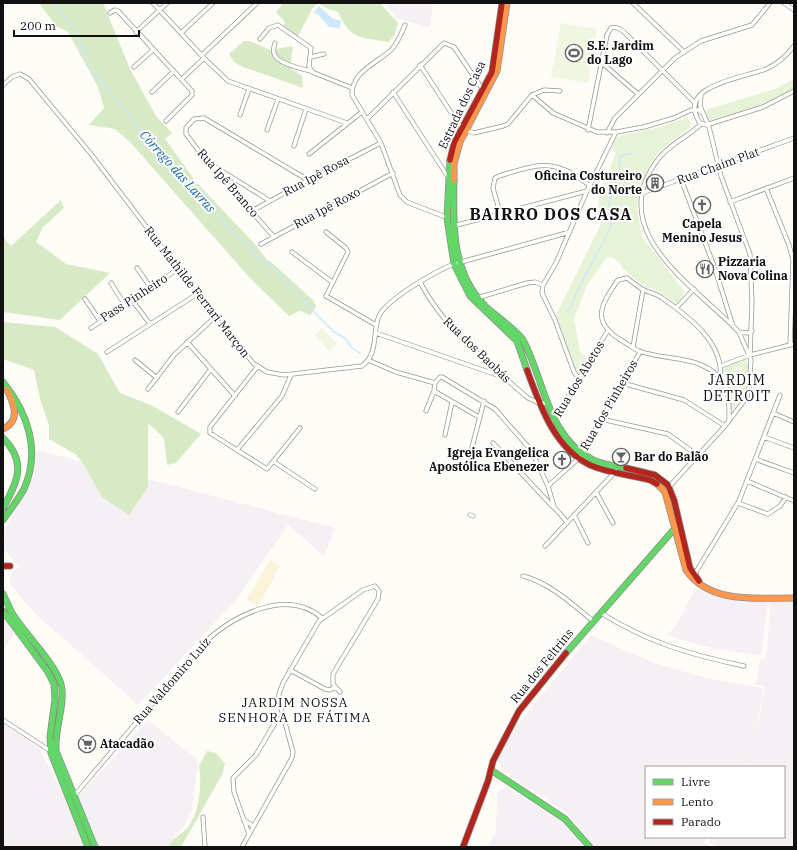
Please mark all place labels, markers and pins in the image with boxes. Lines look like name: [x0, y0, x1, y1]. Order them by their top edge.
place label: S.E. Jardim do Lago: [587, 38, 654, 67]
sports icon: S.E. Jardim do Lago: [564, 43, 584, 63]
place label: Oficina Costureiro do Norte: [534, 168, 642, 197]
building icon: Oficina Costureiro do Norte: [645, 173, 665, 193]
church icon: Capela Menino Jesus: [692, 195, 712, 215]
place label: Capela Menino Jesus: [662, 216, 742, 245]
place label: Pizzaria Nova Colina: [718, 254, 788, 283]
restaurant icon: Pizzaria Nova Colina: [695, 259, 715, 279]
place label: Igreja Evangelica Apostólica Ebenezer: [429, 445, 549, 474]
bar icon: Bar do Balão: [611, 447, 631, 467]
place label: Bar do Balão: [634, 449, 708, 464]
church icon: Igreja Evangelica Apostólica Ebenezer: [552, 450, 572, 470]
supermarket icon: Atacadão: [77, 734, 97, 754]
place label: Atacadão: [100, 736, 154, 751]

